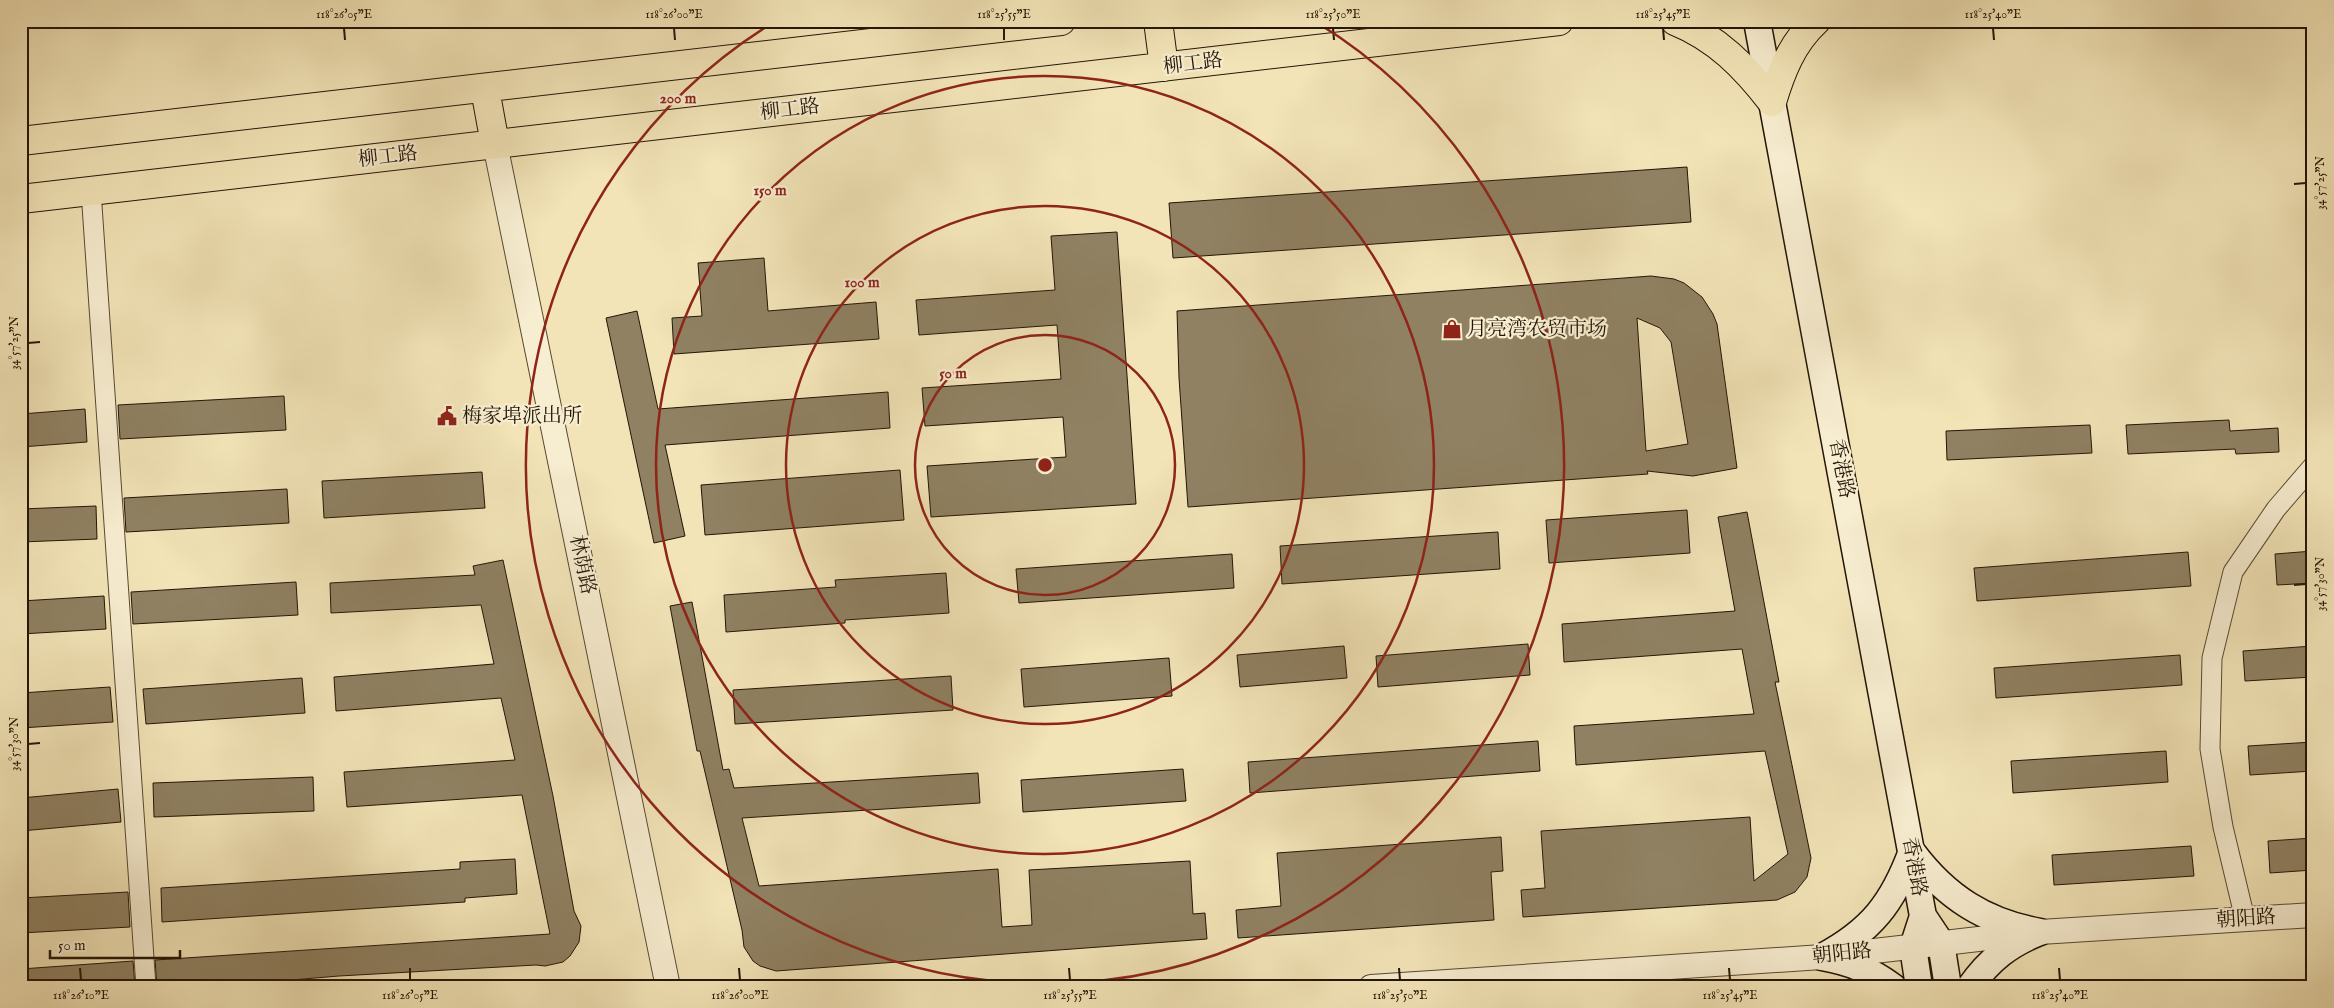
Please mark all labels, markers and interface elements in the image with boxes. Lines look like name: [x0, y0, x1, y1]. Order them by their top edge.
text: 118°26'05"E: [316, 7, 372, 22]
text: 118°26'00"E: [645, 7, 703, 22]
text: 118°25'55"E: [977, 7, 1031, 22]
text: 118°25'50"E: [1305, 7, 1361, 22]
text: 118°25'45"E: [1635, 7, 1691, 22]
text: 118°25'40"E: [1965, 7, 2021, 22]
street label: 柳工路: [1162, 48, 1224, 80]
text: 200 m: [660, 89, 697, 108]
street label: 柳工路: [759, 94, 821, 126]
street label: 柳工路: [357, 141, 419, 173]
text: 34°57'25"N: [2313, 156, 2328, 210]
text: 150 m: [753, 181, 787, 200]
text: 100 m: [844, 273, 880, 292]
text: 34°57'25"N: [7, 316, 22, 370]
place label: 月亮湾农贸市场: [1467, 317, 1607, 342]
shop icon: 月亮湾农贸市场: [1441, 318, 1463, 340]
text: 50 m: [939, 364, 967, 383]
place label: 梅家埠派出所: [462, 404, 582, 429]
public building icon: 梅家埠派出所: [436, 405, 458, 427]
street label: 香港路: [1823, 437, 1859, 501]
centre of rings: [1036, 456, 1054, 474]
street label: 林荫路: [564, 533, 600, 597]
text: 34°57'30"N: [2313, 556, 2328, 611]
text: 34°57'30"N: [7, 716, 22, 771]
street label: 香港路: [1896, 835, 1932, 899]
street label: 朝阳路: [2215, 904, 2277, 934]
scale bar: [50, 928, 180, 960]
text: 50 m: [58, 936, 86, 955]
street label: 朝阳路: [1811, 938, 1873, 970]
text: 118°26'10"E: [53, 988, 109, 1003]
text: 118°26'05"E: [382, 988, 438, 1003]
text: 118°26'00"E: [711, 988, 769, 1003]
text: 118°25'55"E: [1043, 988, 1097, 1003]
text: 118°25'50"E: [1372, 988, 1428, 1003]
text: 118°25'45"E: [1702, 988, 1758, 1003]
text: 118°25'40"E: [2032, 988, 2088, 1003]

